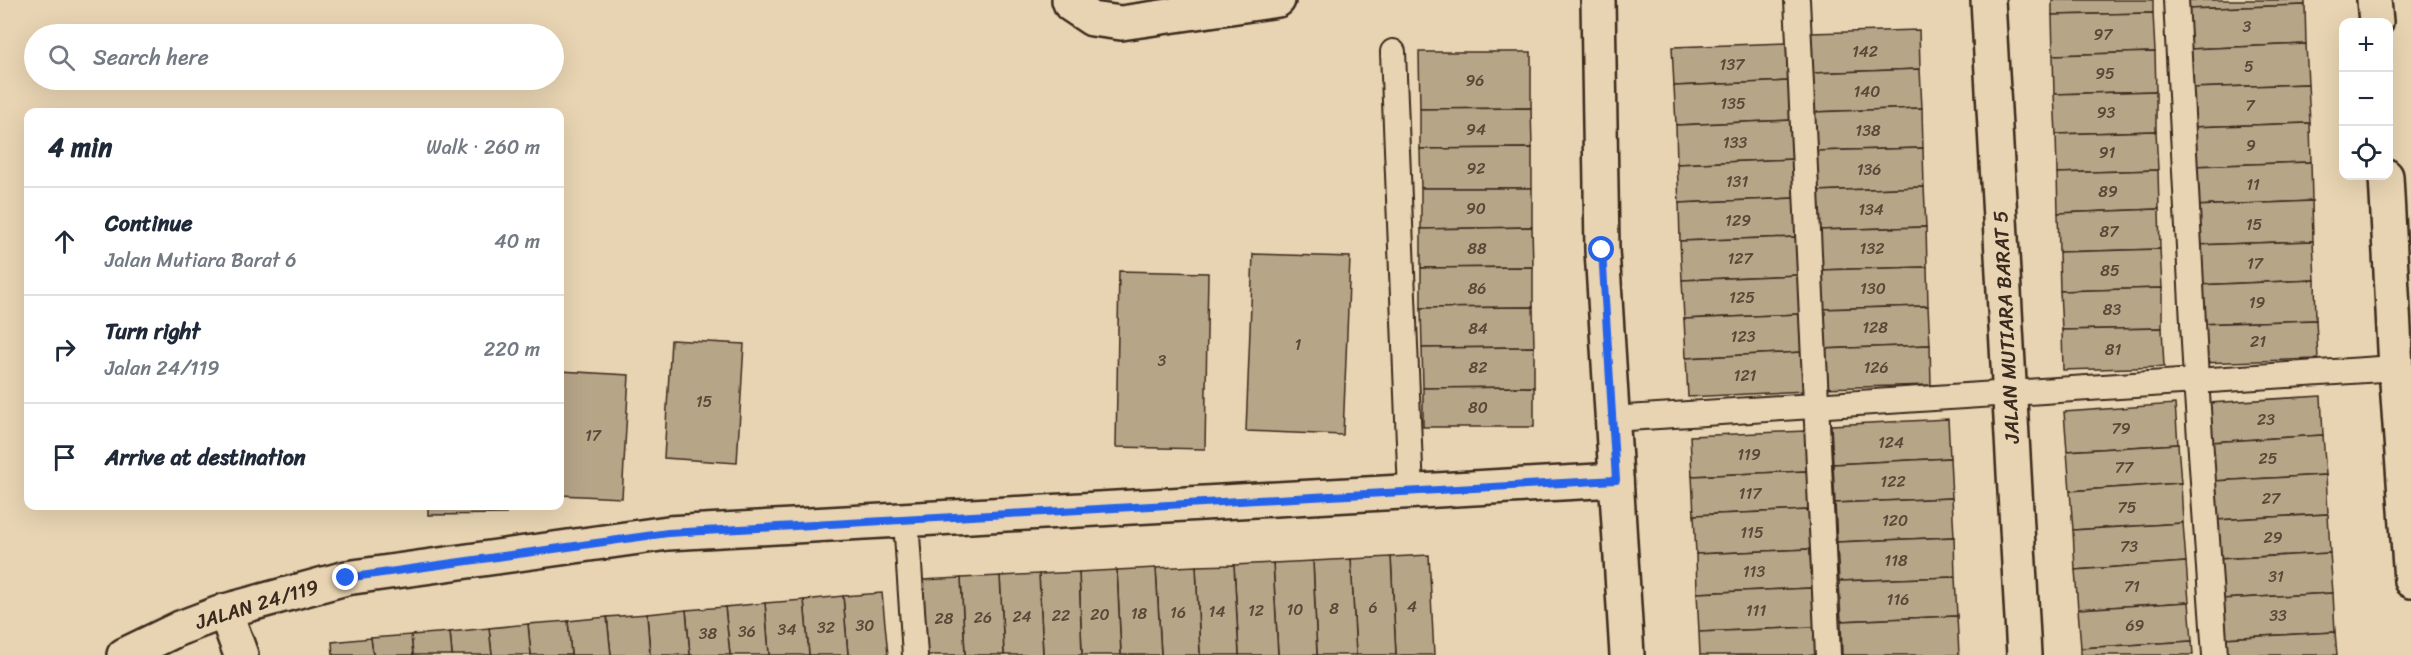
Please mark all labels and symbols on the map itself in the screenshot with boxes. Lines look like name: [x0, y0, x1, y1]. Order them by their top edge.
house number: 3: [2243, 12, 2252, 41]
house number: 97: [2094, 20, 2113, 49]
house number: 142: [1852, 37, 1878, 66]
house number: 137: [1720, 50, 1745, 79]
house number: 5: [2244, 52, 2254, 81]
house number: 95: [2095, 59, 2115, 88]
house number: 96: [1466, 66, 1484, 95]
house number: 140: [1854, 77, 1880, 106]
house number: 135: [1720, 89, 1746, 118]
house number: 7: [2245, 91, 2255, 120]
house number: 93: [2097, 98, 2116, 127]
house number: 94: [1466, 115, 1486, 144]
house number: 138: [1855, 116, 1881, 145]
house number: 133: [1723, 128, 1747, 157]
house number: 9: [2246, 131, 2256, 160]
house number: 91: [2099, 138, 2115, 167]
house number: 92: [1466, 154, 1486, 183]
house number: 136: [1857, 155, 1881, 184]
house number: 131: [1726, 167, 1748, 196]
house number: 11: [2246, 170, 2260, 199]
house number: 89: [2098, 177, 2118, 206]
house number: 90: [1466, 194, 1486, 223]
house number: 134: [1858, 195, 1884, 224]
house number: 129: [1725, 206, 1751, 235]
street label: JALAN MUTIARA BARAT 5: [1983, 210, 2030, 445]
house number: 15: [2246, 210, 2263, 239]
house number: 87: [2100, 217, 2119, 246]
house number: 88: [1467, 234, 1487, 263]
house number: 132: [1860, 234, 1884, 263]
route start: [1588, 236, 1614, 262]
house number: 127: [1727, 244, 1753, 273]
house number: 17: [2247, 249, 2264, 278]
house number: 85: [2100, 256, 2120, 285]
house number: 86: [1468, 274, 1486, 303]
house number: 130: [1860, 274, 1886, 303]
house number: 125: [1729, 283, 1755, 312]
house number: 19: [2249, 288, 2266, 317]
house number: 83: [2103, 295, 2121, 324]
house number: 128: [1862, 313, 1888, 342]
house number: 84: [1468, 314, 1488, 343]
house number: 123: [1731, 322, 1756, 351]
house number: 21: [2250, 327, 2266, 356]
house number: 1: [1295, 330, 1302, 359]
house number: 81: [2105, 335, 2121, 364]
house number: 3: [1158, 346, 1167, 375]
house number: 82: [1469, 353, 1487, 382]
house number: 126: [1863, 353, 1889, 382]
house number: 121: [1734, 361, 1757, 390]
house number: 15: [696, 387, 713, 416]
house number: 80: [1468, 393, 1488, 422]
house number: 23: [2257, 405, 2275, 434]
house number: 79: [2112, 414, 2131, 443]
house number: 17: [585, 421, 602, 450]
house number: 124: [1878, 428, 1904, 457]
house number: 119: [1737, 440, 1761, 469]
house number: 25: [2258, 444, 2278, 473]
house number: 77: [2115, 453, 2134, 482]
house number: 122: [1880, 467, 1906, 496]
house number: 117: [1739, 479, 1762, 508]
house number: 27: [2262, 484, 2281, 513]
house number: 75: [2118, 493, 2137, 522]
house number: 120: [1882, 506, 1908, 535]
house number: 115: [1740, 518, 1764, 547]
house number: 29: [2263, 523, 2283, 552]
house number: 73: [2120, 532, 2138, 561]
house number: 118: [1884, 546, 1908, 575]
house number: 113: [1743, 557, 1765, 586]
house number: 31: [2268, 562, 2284, 591]
route end: [332, 564, 358, 590]
street label: JALAN 24/119: [190, 569, 323, 640]
house number: 71: [2124, 572, 2140, 601]
house number: 116: [1887, 585, 1909, 614]
house number: 4: [1407, 592, 1417, 621]
house number: 6: [1368, 593, 1378, 622]
house number: 8: [1329, 594, 1339, 623]
house number: 10: [1287, 595, 1303, 624]
house number: 12: [1248, 596, 1264, 625]
house number: 111: [1746, 596, 1766, 625]
house number: 14: [1209, 597, 1225, 626]
house number: 16: [1170, 598, 1186, 627]
house number: 18: [1131, 599, 1148, 628]
house number: 20: [1090, 600, 1110, 629]
house number: 22: [1052, 601, 1070, 630]
house number: 33: [2269, 601, 2287, 630]
house number: 24: [1012, 602, 1032, 631]
house number: 26: [974, 603, 992, 632]
house number: 28: [935, 604, 954, 633]
house number: 30: [856, 611, 874, 640]
house number: 69: [2126, 611, 2145, 640]
house number: 32: [817, 613, 835, 642]
house number: 34: [778, 615, 796, 644]
house number: 36: [738, 617, 756, 646]
house number: 38: [699, 619, 718, 648]

